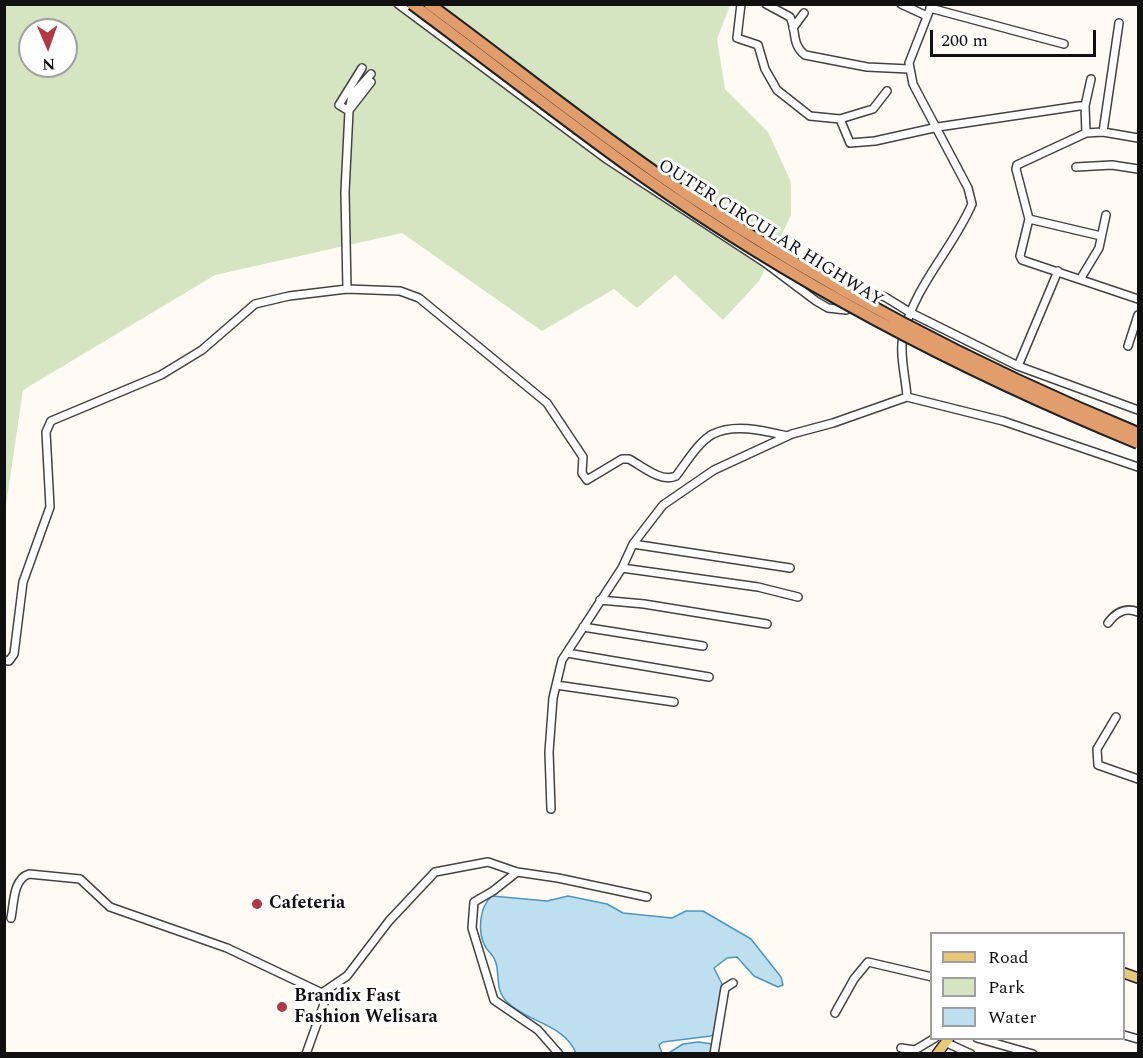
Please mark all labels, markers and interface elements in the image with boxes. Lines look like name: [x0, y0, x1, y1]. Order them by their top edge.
north arrow: [18, 18, 78, 78]
scale bar: [933, 18, 1100, 56]
text: 200 m: [941, 27, 988, 54]
text: N: [42, 52, 56, 76]
street label: OUTER CIRCULAR HIGHWAY: [653, 156, 887, 312]
place label: Cafeteria: [269, 893, 345, 915]
marker: Cafeteria: [250, 897, 264, 911]
legend: [930, 932, 1125, 1040]
text: Road: [988, 944, 1029, 971]
text: Park: [988, 974, 1025, 1001]
place label: Brandix Fast Fashion Welisara: [294, 986, 438, 1028]
marker: Brandix Fast Fashion Welisara: [275, 1000, 289, 1014]
text: Water: [988, 1004, 1036, 1031]

